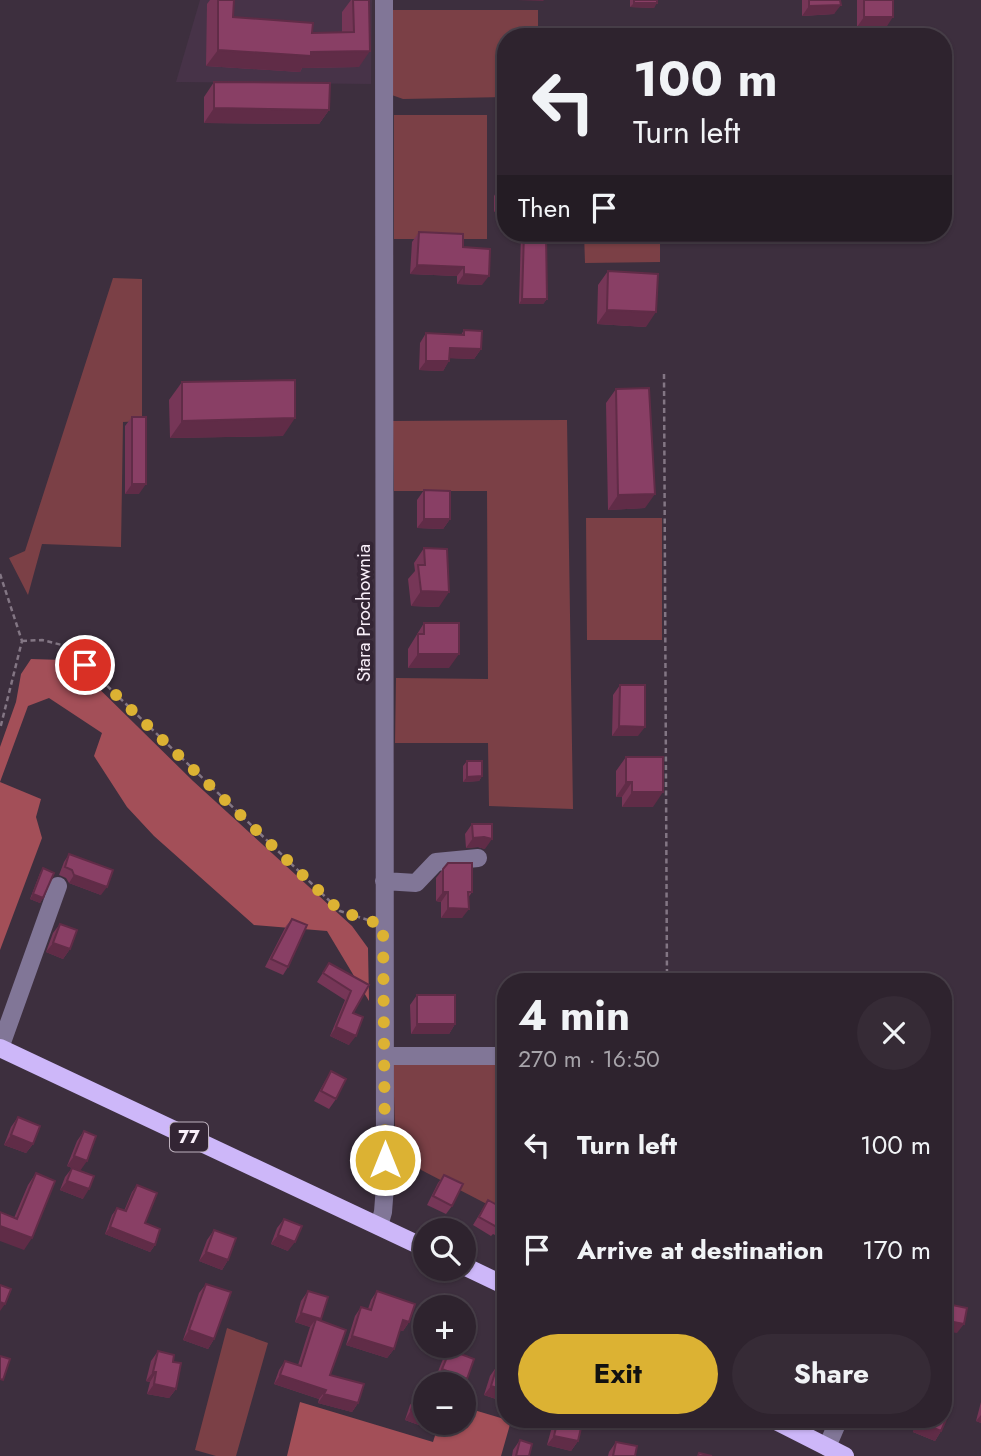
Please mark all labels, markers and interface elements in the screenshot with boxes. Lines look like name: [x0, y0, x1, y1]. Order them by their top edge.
text: 100 m: [633, 44, 778, 114]
icon: left: [518, 56, 609, 147]
text: Turn left: [633, 109, 740, 155]
text: Then: [518, 189, 571, 227]
icon: arrive: [585, 189, 623, 227]
street label: Stara Prochownia: [350, 544, 377, 682]
pin: [55, 635, 115, 695]
icon: arrive: [66, 646, 104, 684]
text: 4 min: [518, 985, 630, 1046]
button: close: [857, 996, 931, 1070]
text: 270 m · 16:50: [518, 1042, 660, 1076]
road number: 77: [170, 1122, 208, 1152]
position arrow: [348, 1123, 422, 1197]
icon: left: [518, 1126, 556, 1164]
text: Turn left: [577, 1126, 677, 1164]
text: 100 m: [860, 1126, 931, 1164]
map controls: [413, 1218, 476, 1435]
button: search: [413, 1218, 476, 1281]
icon: arrive: [518, 1231, 556, 1269]
text: Arrive at destination: [577, 1231, 824, 1269]
text: 170 m: [862, 1231, 931, 1269]
button: +: [413, 1295, 476, 1358]
button: Exit: [518, 1334, 718, 1414]
button: Share: [732, 1334, 931, 1414]
button: −: [413, 1372, 476, 1435]

